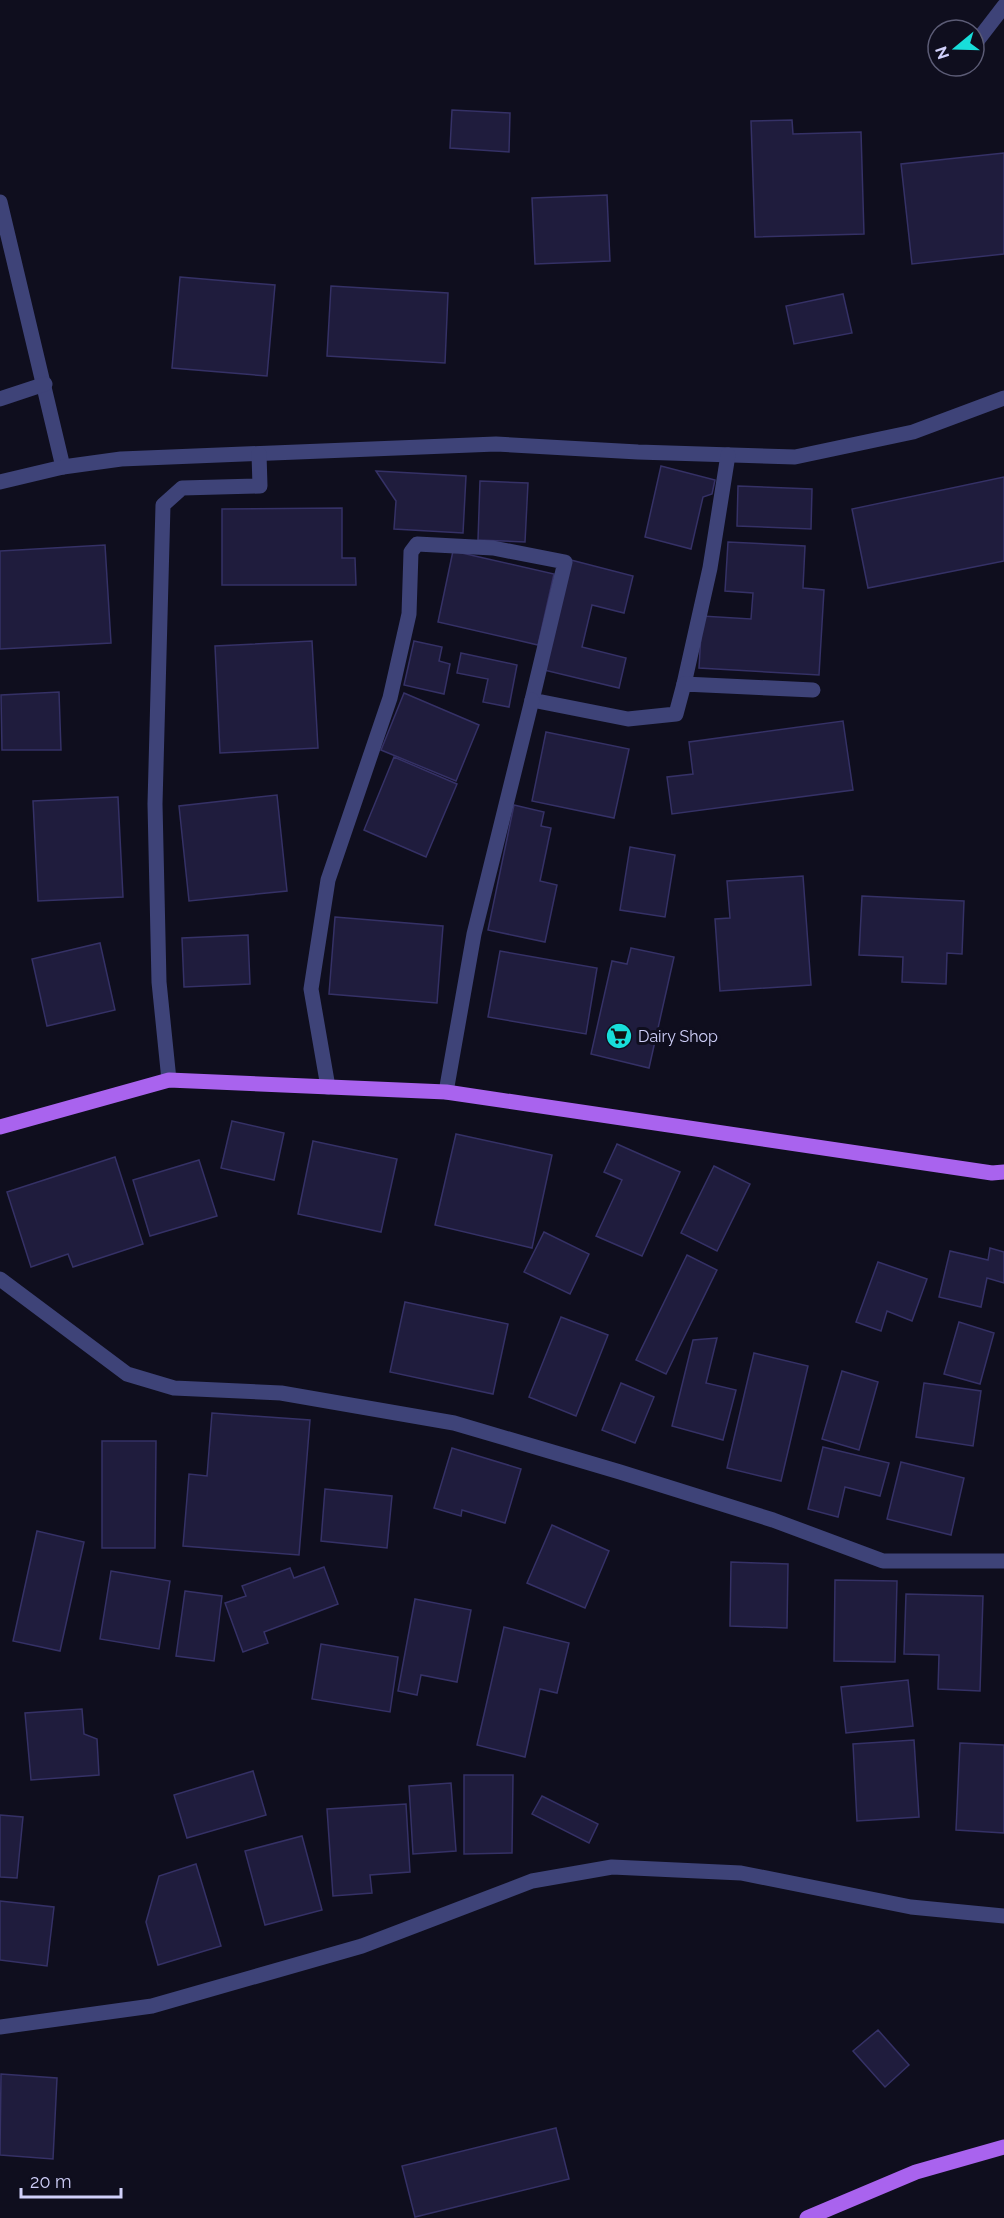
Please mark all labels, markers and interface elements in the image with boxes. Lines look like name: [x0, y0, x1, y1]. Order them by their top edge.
north arrow: [926, 18, 986, 78]
text: N: [931, 44, 953, 62]
supermarket icon: Dairy Shop: [604, 1021, 634, 1051]
place label: Dairy Shop: [638, 1027, 718, 1046]
scale bar: [21, 2161, 122, 2199]
text: 20 m: [30, 2171, 72, 2192]

